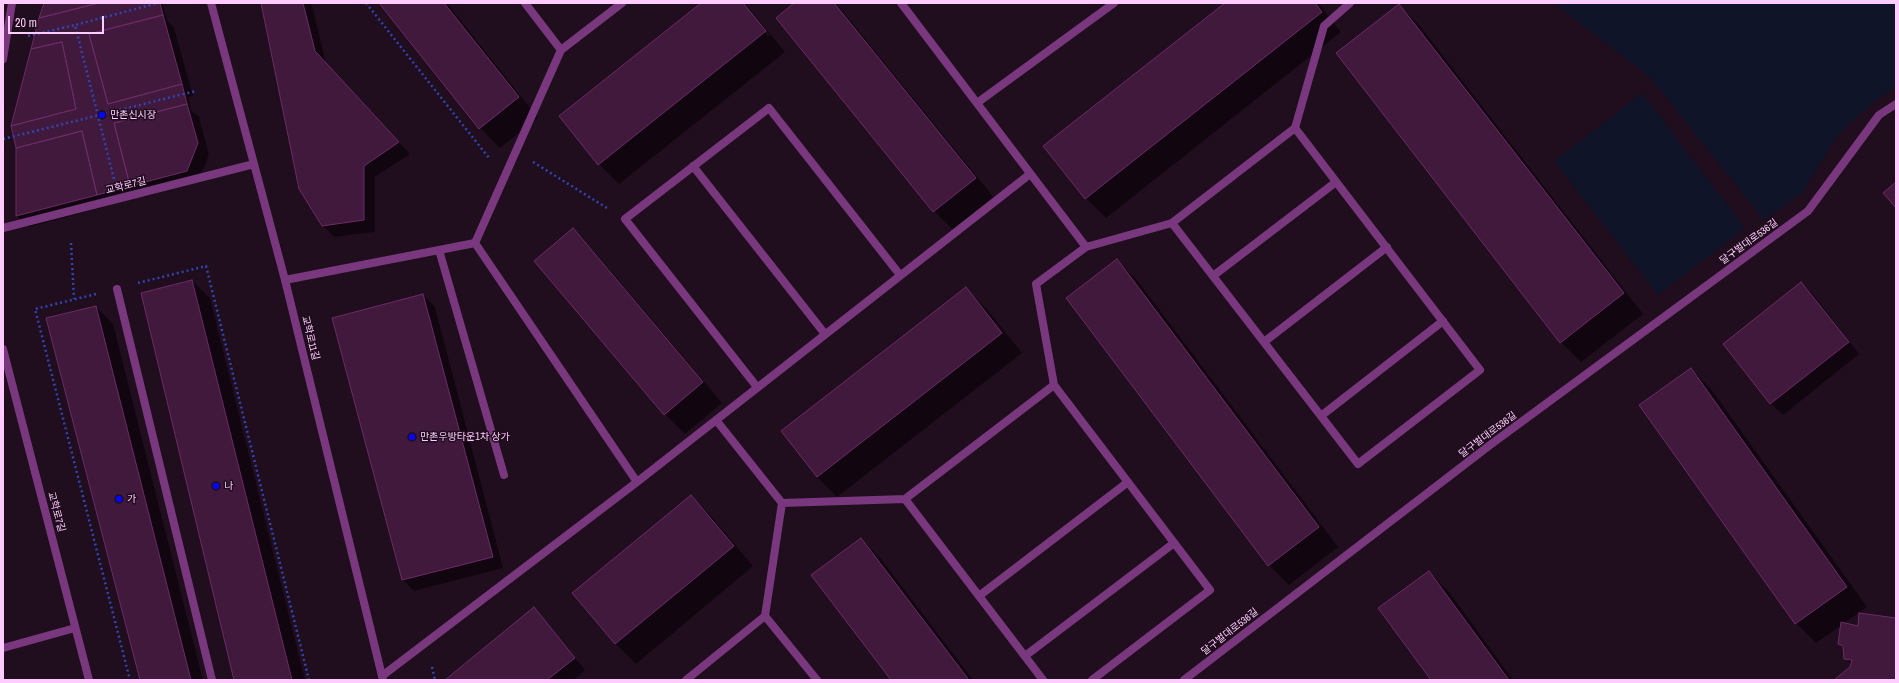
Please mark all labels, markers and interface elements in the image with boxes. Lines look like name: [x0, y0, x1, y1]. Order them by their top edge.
scale bar: [10, 8, 106, 34]
text: 20 m: [15, 15, 37, 31]
place label: 만촌신시장: [110, 109, 156, 121]
marker: 만촌신시장: [97, 110, 107, 120]
street label: 교학로7길: [104, 175, 148, 197]
street label: 달구벌대로536길: [1718, 217, 1780, 267]
street label: 교학로11길: [299, 315, 321, 361]
street label: 달구벌대로536길: [1457, 409, 1519, 461]
place label: 만촌우방타운1차 상가: [420, 431, 510, 443]
marker: 만촌우방타운1차 상가: [407, 432, 417, 442]
place label: 나: [224, 480, 233, 492]
marker: 나: [211, 481, 221, 491]
street label: 교학로7길: [45, 490, 67, 534]
place label: 가: [127, 493, 136, 505]
marker: 가: [114, 494, 124, 504]
street label: 달구벌대로536길: [1199, 606, 1261, 658]

